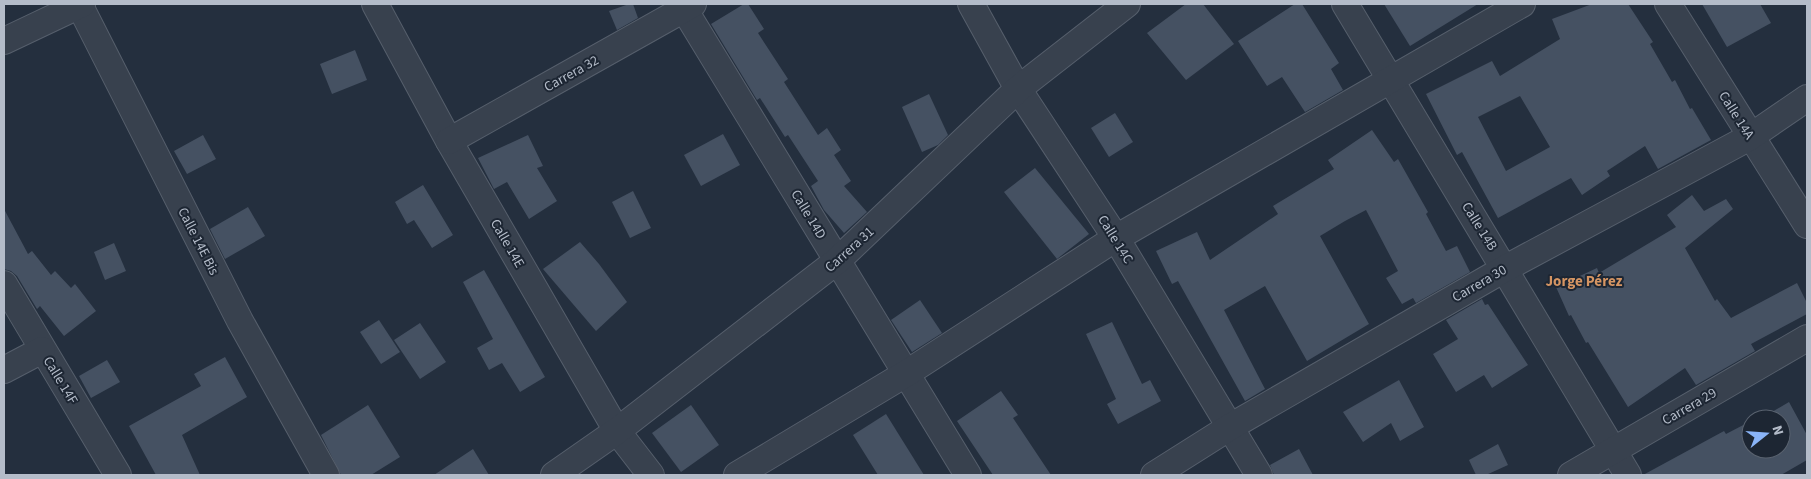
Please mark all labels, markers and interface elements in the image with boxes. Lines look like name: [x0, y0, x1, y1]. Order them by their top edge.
street label: Carrera 32: [540, 51, 603, 97]
street label: Calle 14A: [1714, 88, 1759, 144]
street label: Calle 14D: [786, 186, 831, 243]
street label: Calle 14B: [1456, 198, 1502, 255]
street label: Calle 14E Bis: [172, 204, 224, 279]
street label: Calle 14C: [1092, 211, 1138, 268]
street label: Calle 14E: [485, 215, 529, 272]
street label: Carrera 31: [821, 222, 879, 277]
street label: Carrera 30: [1449, 260, 1510, 307]
district label: Jorge Pérez: [1545, 271, 1623, 292]
street label: Calle 14F: [38, 353, 82, 408]
street label: Carrera 29: [1659, 383, 1720, 430]
north arrow: [1741, 409, 1791, 459]
text: N: [1767, 423, 1788, 438]

